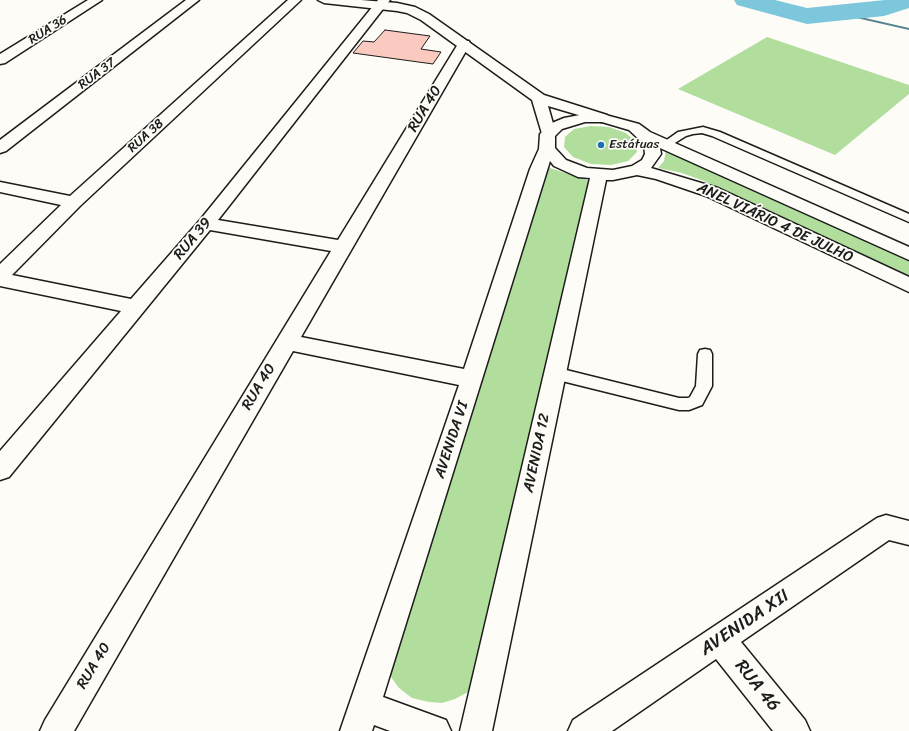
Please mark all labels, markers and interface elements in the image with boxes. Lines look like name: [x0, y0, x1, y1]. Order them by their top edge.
street label: RUA 36: [26, 12, 70, 48]
street label: RUA 37: [75, 55, 119, 93]
street label: RUA 40: [404, 83, 446, 135]
street label: RUA 38: [125, 116, 167, 156]
place label: Estátuas: [609, 137, 659, 153]
marker: Estátuas: [596, 140, 606, 150]
street label: ANEL VIÁRIO 4 DE JULHO: [694, 179, 856, 267]
street label: RUA 39: [170, 214, 216, 264]
street label: RUA 40: [238, 361, 280, 413]
street label: AVENIDA VI: [431, 399, 473, 481]
street label: AVENIDA 12: [520, 412, 554, 494]
street label: AVENIDA XII: [696, 585, 794, 661]
street label: RUA 40: [73, 640, 115, 692]
street label: RUA 46: [730, 656, 784, 716]

